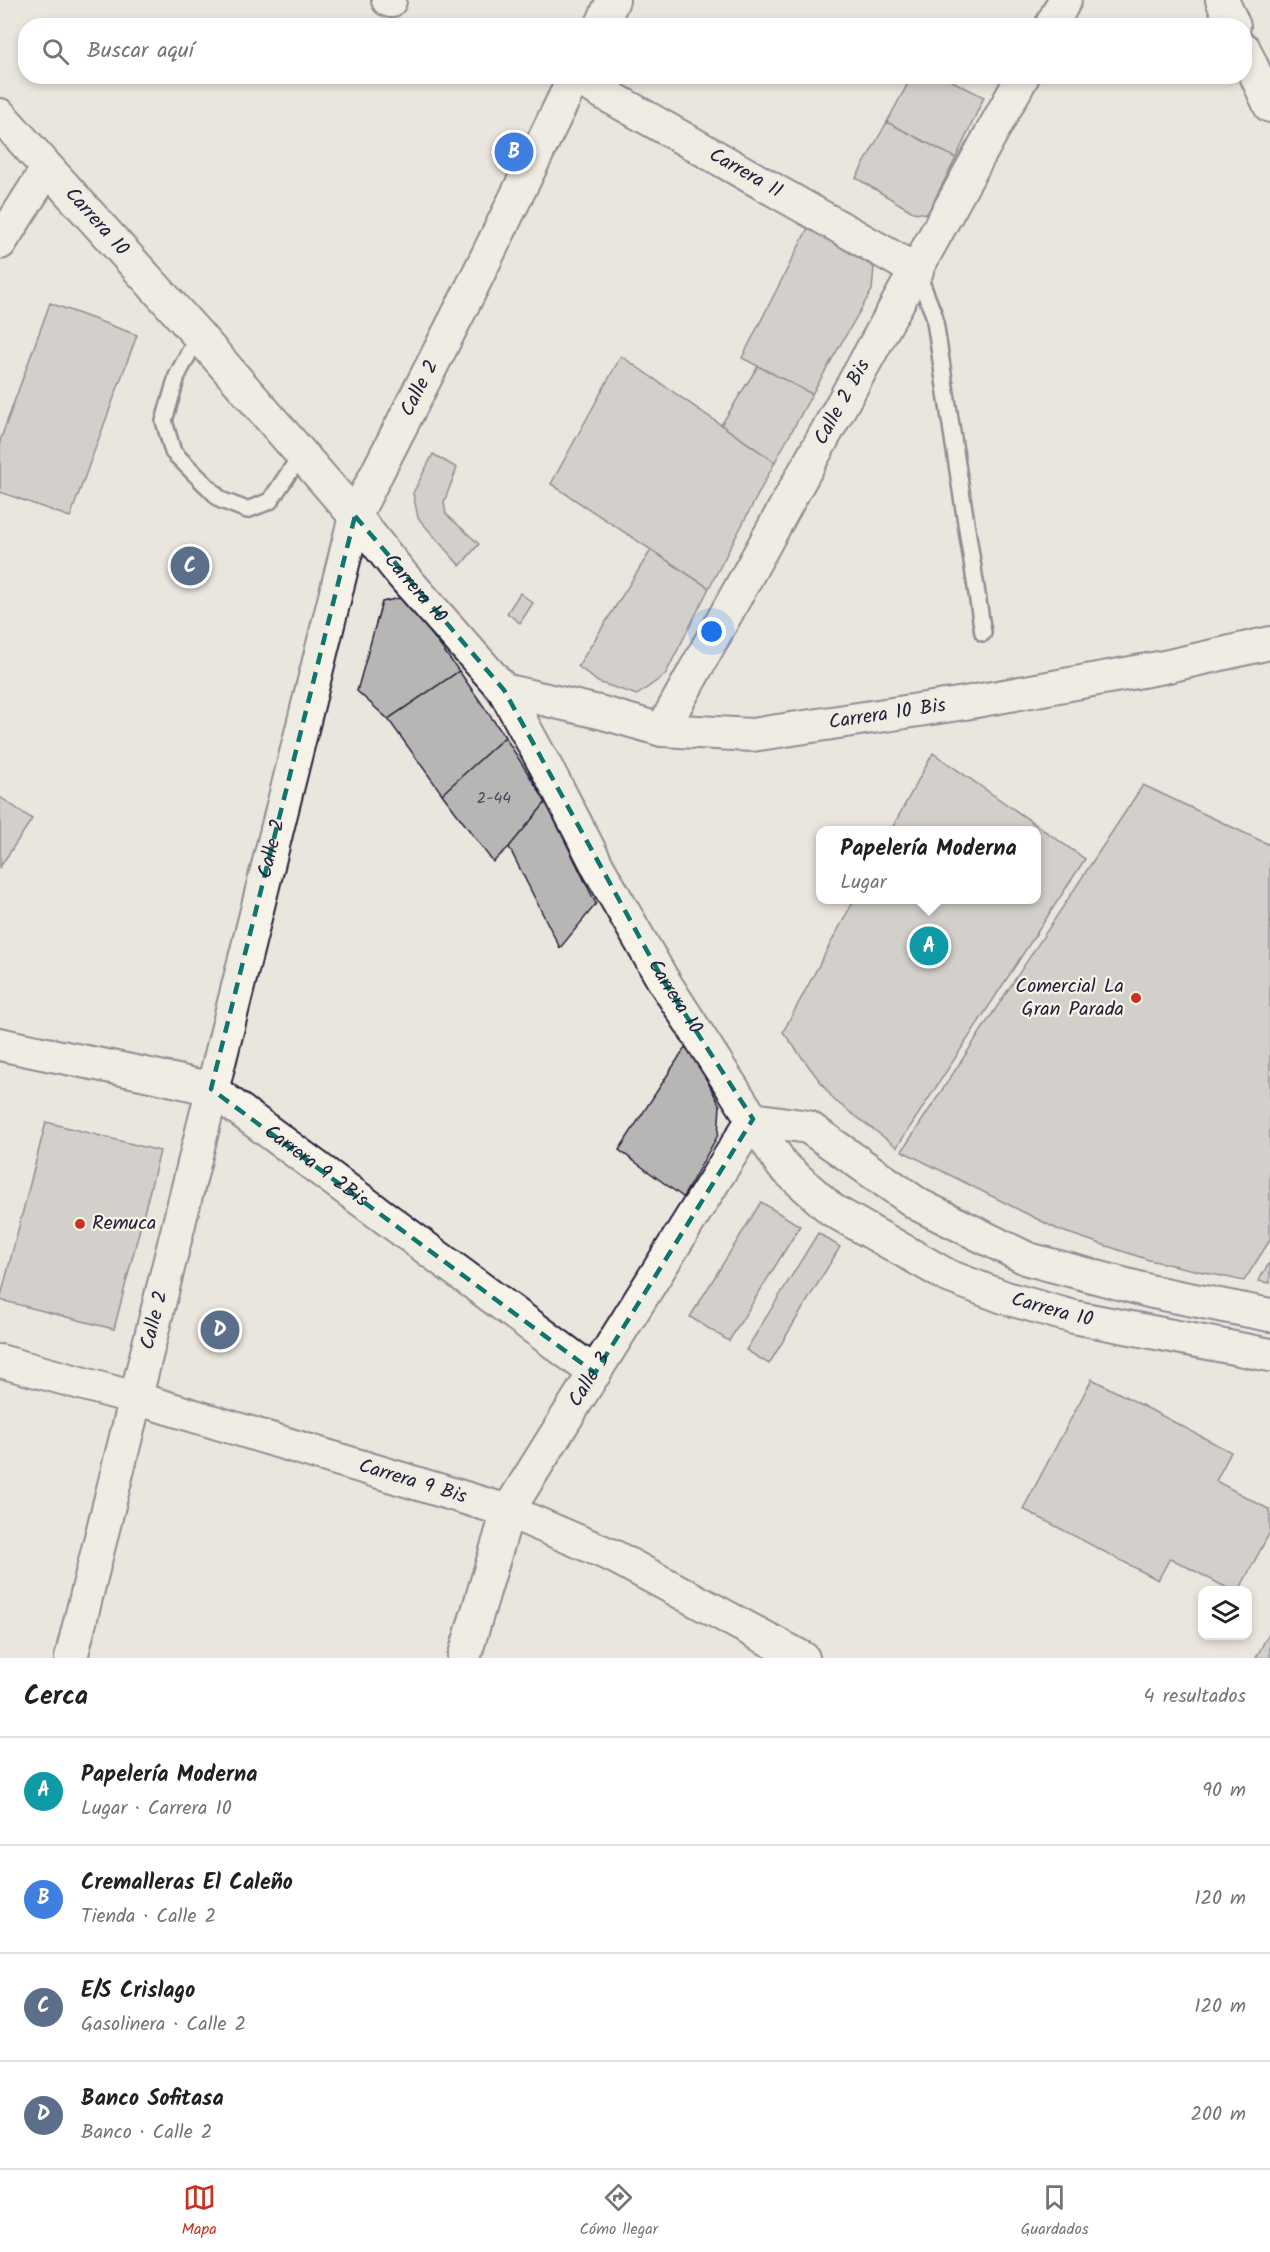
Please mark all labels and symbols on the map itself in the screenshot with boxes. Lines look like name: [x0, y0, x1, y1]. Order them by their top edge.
pin: B: [494, 130, 534, 174]
street label: Carrera 11: [703, 140, 788, 207]
street label: Carrera 10: [56, 180, 136, 264]
street label: Calle 2 Bis: [806, 353, 880, 451]
street label: Calle 2: [392, 355, 448, 422]
pin: C: [170, 544, 210, 588]
street label: Carrera 10: [375, 547, 454, 631]
your location: [697, 617, 726, 646]
street label: Carrera 10 Bis: [827, 690, 949, 739]
house number: 2-44: [477, 786, 511, 811]
street label: Calle 2: [250, 816, 295, 882]
pin: A: [910, 924, 948, 968]
street label: Carrera 10: [638, 953, 710, 1041]
place label: Comercial La Gran Parada: [1015, 971, 1124, 1026]
marker: Comercial La Gran Parada: [1129, 991, 1143, 1005]
street label: Carrera 9 2Bis: [257, 1117, 375, 1216]
place label: Remuca: [92, 1208, 157, 1240]
marker: Remuca: [73, 1217, 87, 1231]
street label: Carrera 10: [1007, 1284, 1096, 1336]
street label: Calle 2: [132, 1287, 178, 1353]
pin: D: [200, 1308, 240, 1352]
street label: Calle 3: [561, 1346, 619, 1414]
street label: Carrera 9 Bis: [355, 1451, 471, 1514]

